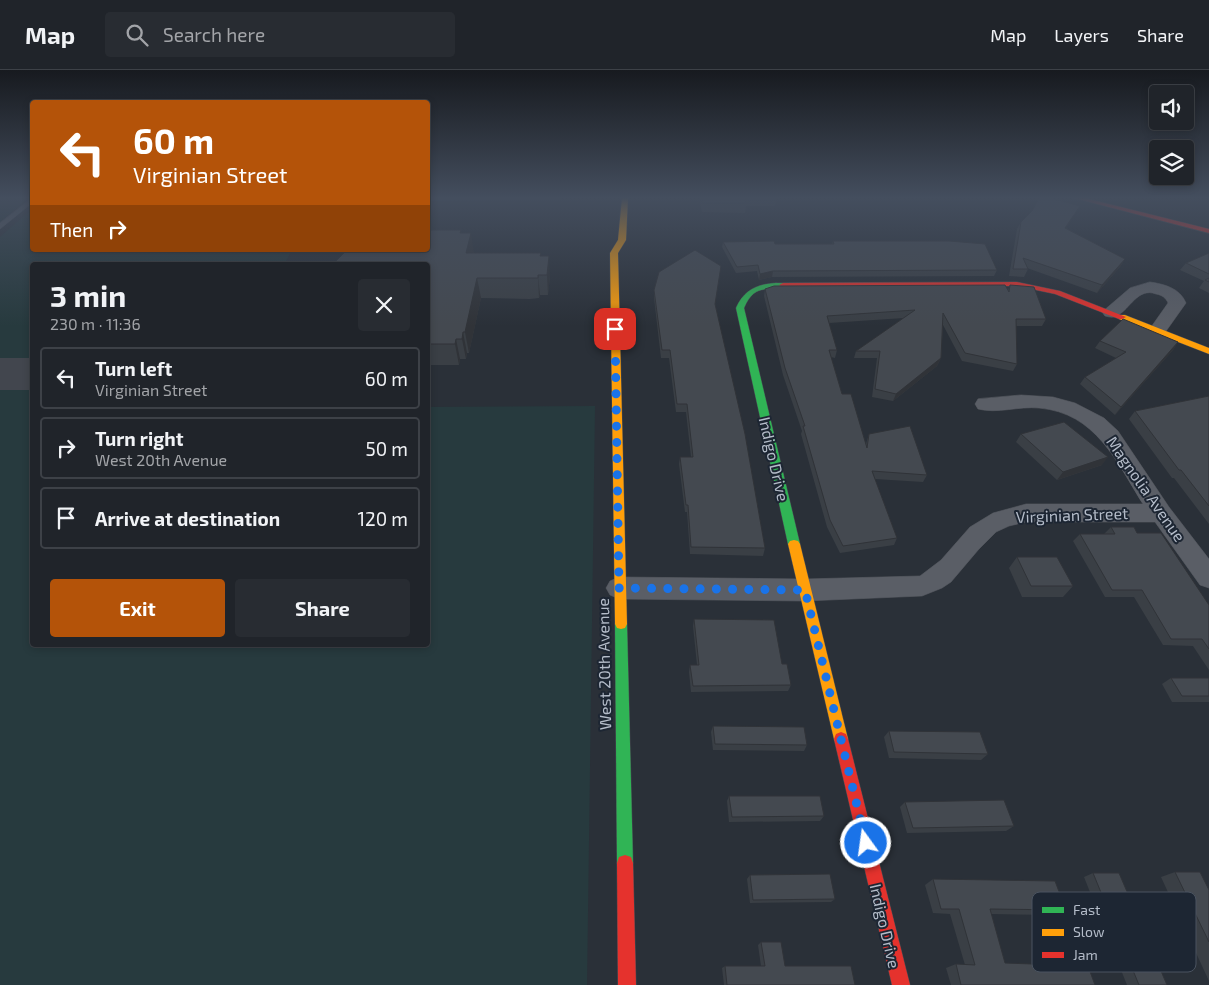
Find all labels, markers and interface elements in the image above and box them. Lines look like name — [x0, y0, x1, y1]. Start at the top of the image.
search box — [105, 12, 455, 57]
text: Map — [25, 20, 75, 49]
icon: search — [123, 21, 151, 49]
text: Search here — [163, 23, 265, 46]
text: Map — [990, 24, 1026, 46]
text: Layers — [1054, 24, 1109, 46]
text: Share — [1137, 24, 1184, 46]
map controls — [1149, 85, 1194, 185]
button: sound — [1149, 85, 1194, 130]
text: 60 m — [133, 119, 214, 161]
icon: left — [50, 120, 115, 185]
button: layers — [1149, 140, 1194, 185]
text: Virginian Street — [133, 161, 287, 187]
icon: right — [103, 215, 131, 243]
text: Then — [50, 218, 93, 241]
text: 3 min — [50, 277, 126, 313]
button: close — [358, 279, 410, 331]
pin — [594, 308, 636, 350]
text: 230 m · 11:36 — [50, 314, 141, 333]
icon: arrive — [601, 315, 629, 343]
text: Turn left — [95, 357, 172, 380]
icon: left — [52, 364, 80, 392]
text: 60 m — [365, 367, 408, 390]
text: Virginian Street — [95, 380, 207, 399]
street label: Indigo Drive — [756, 415, 793, 503]
text: Turn right — [95, 427, 183, 450]
street label: Magnolia Avenue — [1103, 432, 1190, 545]
icon: right — [52, 434, 80, 462]
text: 50 m — [365, 437, 408, 460]
text: West 20th Avenue — [95, 450, 227, 469]
street label: Virginian Street — [1016, 503, 1128, 526]
icon: arrive — [52, 504, 80, 532]
text: Arrive at destination — [95, 507, 280, 530]
text: 120 m — [357, 507, 408, 530]
button: Exit — [50, 579, 225, 637]
button: Share — [235, 579, 410, 637]
street label: West 20th Avenue — [593, 598, 614, 730]
position arrow — [839, 816, 891, 868]
street label: Indigo Drive — [867, 882, 904, 970]
legend — [1032, 892, 1196, 972]
text: Fast — [1073, 901, 1100, 918]
text: Slow — [1073, 923, 1105, 940]
text: Jam — [1073, 946, 1098, 963]

